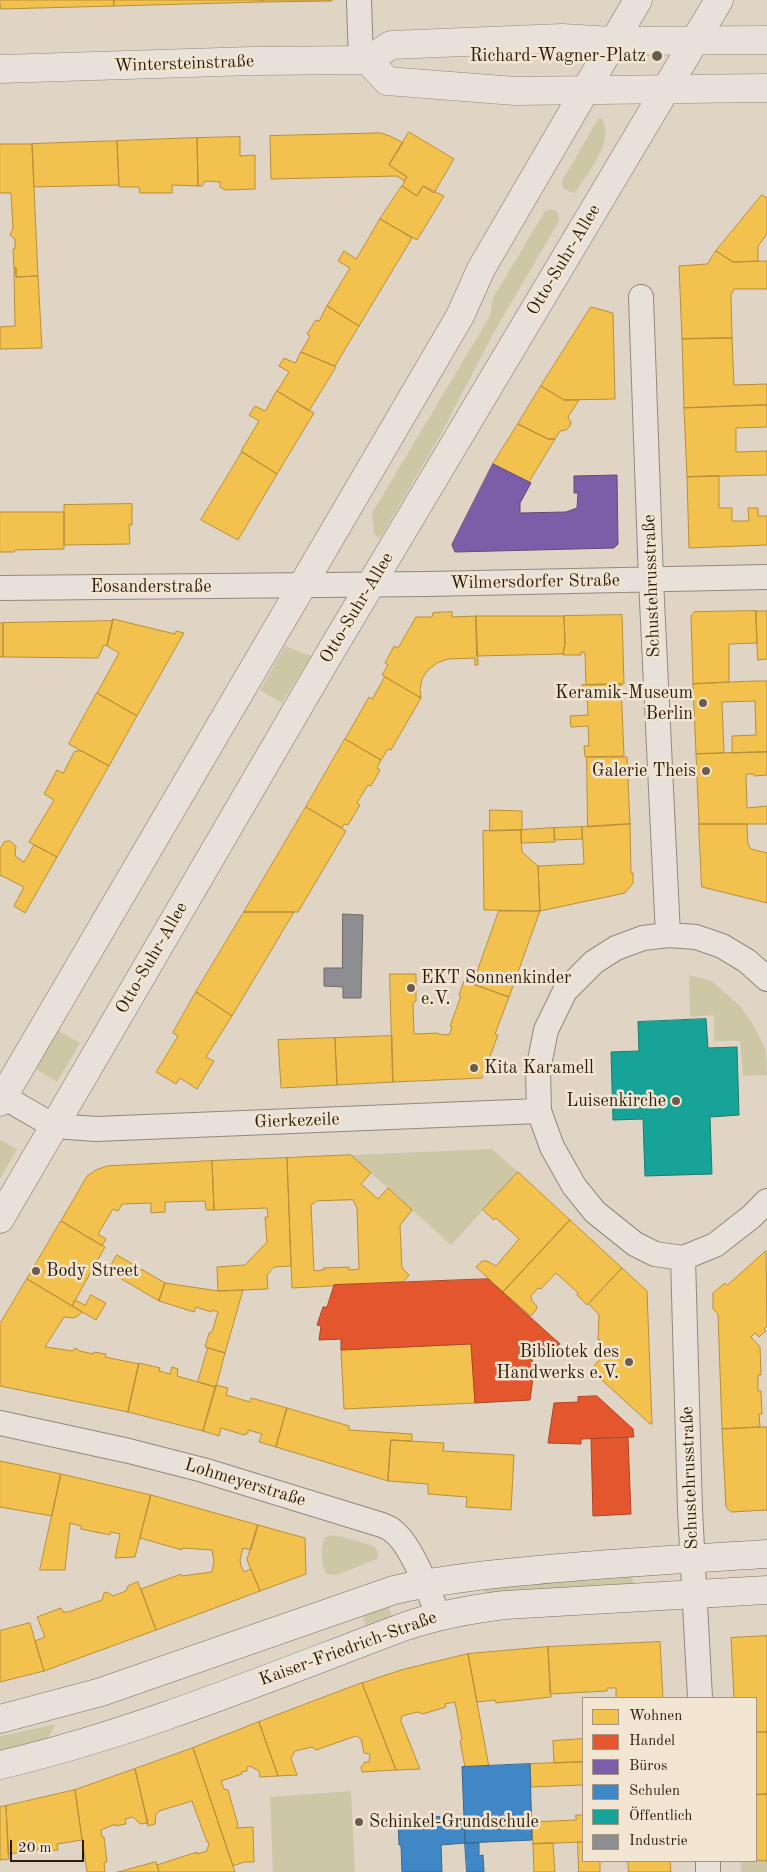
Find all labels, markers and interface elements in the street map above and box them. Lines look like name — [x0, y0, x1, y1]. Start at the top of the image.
place label: Richard-Wagner-Platz — [470, 45, 646, 67]
marker: Richard-Wagner-Platz — [650, 49, 664, 63]
street label: Wintersteinstraße — [114, 51, 254, 77]
street label: Otto-Suhr-Allee — [522, 201, 606, 319]
street label: Schustehrusstraße — [639, 514, 665, 658]
street label: Otto-Suhr-Allee — [315, 549, 399, 667]
street label: Wilmersdorfer Straße — [450, 570, 620, 594]
street label: Eosanderstraße — [91, 576, 211, 598]
place label: Keramik-Museum Berlin — [555, 682, 693, 724]
marker: Keramik-Museum Berlin — [697, 697, 709, 709]
place label: Galerie Theis — [592, 760, 696, 782]
marker: Galerie Theis — [700, 765, 712, 777]
street label: Otto-Suhr-Allee — [111, 898, 193, 1018]
place label: EKT Sonnenkinder e.V. — [421, 967, 571, 1010]
marker: EKT Sonnenkinder e.V. — [405, 982, 417, 994]
place label: Kita Karamell — [484, 1057, 594, 1079]
marker: Kita Karamell — [468, 1062, 480, 1074]
place label: Luisenkirche — [566, 1090, 666, 1112]
marker: Luisenkirche — [670, 1095, 682, 1107]
street label: Gierkezeile — [254, 1109, 340, 1133]
place label: Body Street — [46, 1260, 139, 1282]
marker: Body Street — [30, 1265, 42, 1277]
place label: Bibliotek des Handwerks e.V. — [496, 1341, 619, 1384]
marker: Bibliotek des Handwerks e.V. — [623, 1356, 635, 1368]
street label: Schustehrusstraße — [677, 1406, 703, 1550]
street label: Lohmeyerstraße — [182, 1454, 308, 1512]
street label: Kaiser-Friedrich-Straße — [256, 1607, 440, 1691]
legend — [582, 1697, 757, 1862]
text: Wohnen — [629, 1709, 682, 1724]
text: Handel — [629, 1734, 675, 1749]
text: Büros — [629, 1759, 667, 1774]
text: Schulen — [629, 1784, 680, 1799]
text: Öffentlich — [629, 1809, 692, 1824]
place label: Schinkel-Grundschule — [369, 1811, 539, 1833]
marker: Schinkel-Grundschule — [353, 1816, 365, 1828]
scale bar — [12, 1830, 86, 1862]
text: Industrie — [629, 1834, 688, 1849]
text: 20 m — [18, 1841, 52, 1856]

